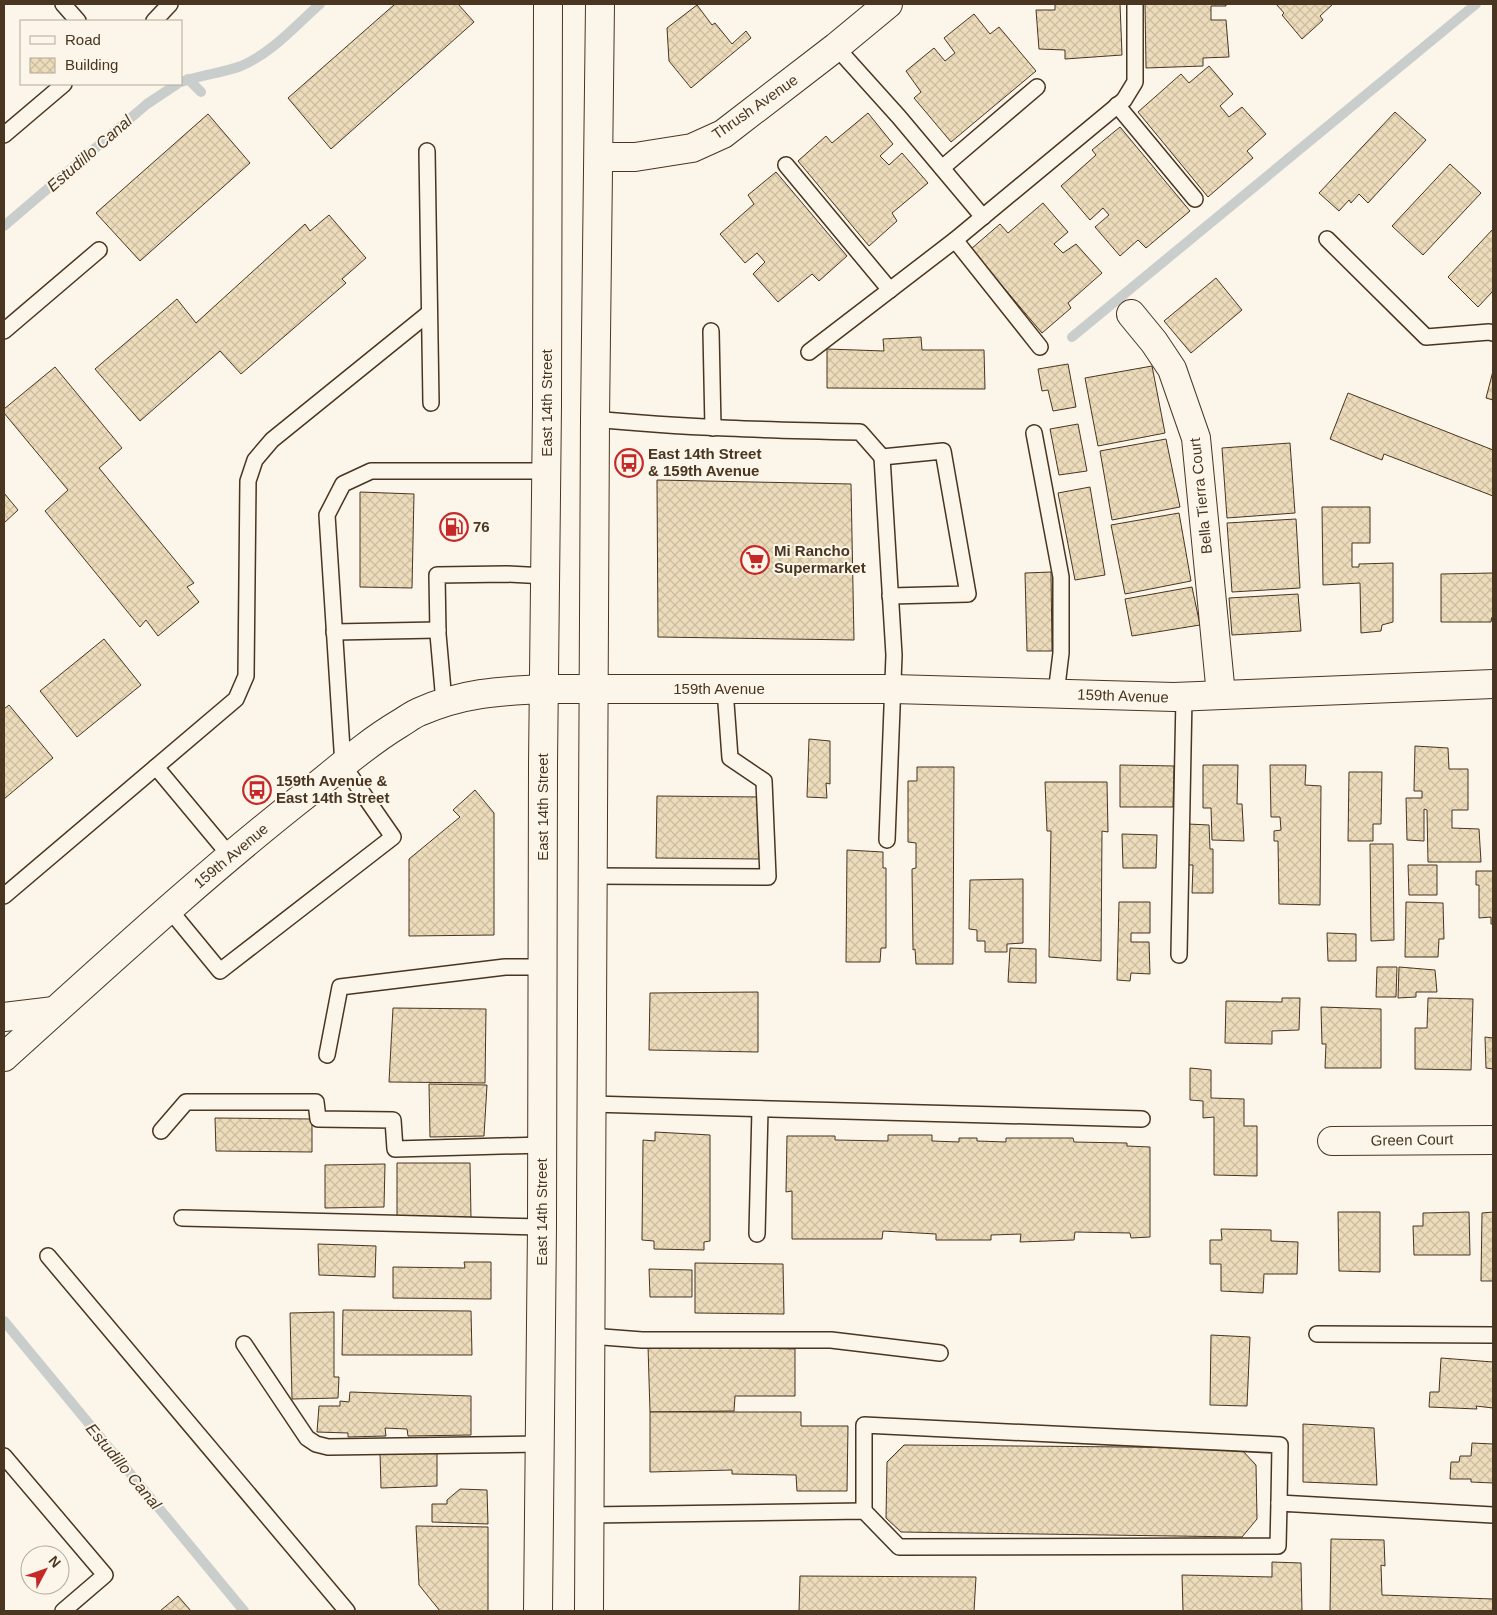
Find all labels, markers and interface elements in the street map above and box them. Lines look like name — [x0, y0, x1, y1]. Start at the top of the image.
legend — [20, 20, 182, 85]
text: Road — [65, 31, 101, 48]
text: Building — [65, 56, 118, 73]
street label: Thrush Avenue — [709, 71, 801, 142]
water label: Estudillo Canal — [43, 112, 136, 195]
street label: East 14th Street — [538, 348, 555, 457]
street label: Bella Tierra Court — [1186, 436, 1215, 555]
place label: East 14th Street & 159th Avenue — [648, 445, 761, 479]
bus stop icon: East 14th Street & 159th Avenue — [614, 448, 644, 478]
fuel station icon: 76 — [439, 512, 469, 542]
place label: 76 — [473, 518, 490, 535]
place label: Mi Rancho Supermarket — [774, 542, 866, 576]
supermarket icon: Mi Rancho Supermarket — [740, 545, 770, 575]
street label: 159th Avenue — [673, 680, 765, 697]
street label: 159th Avenue — [1077, 685, 1169, 706]
street label: East 14th Street — [534, 752, 551, 861]
place label: 159th Avenue & East 14th Street — [276, 772, 389, 806]
bus stop icon: 159th Avenue & East 14th Street — [242, 775, 272, 805]
street label: 159th Avenue — [190, 820, 271, 892]
street label: Green Court — [1371, 1130, 1454, 1149]
street label: East 14th Street — [533, 1157, 550, 1266]
water label: Estudillo Canal — [83, 1420, 165, 1513]
north arrow — [20, 1545, 70, 1595]
text: N — [45, 1552, 64, 1571]

